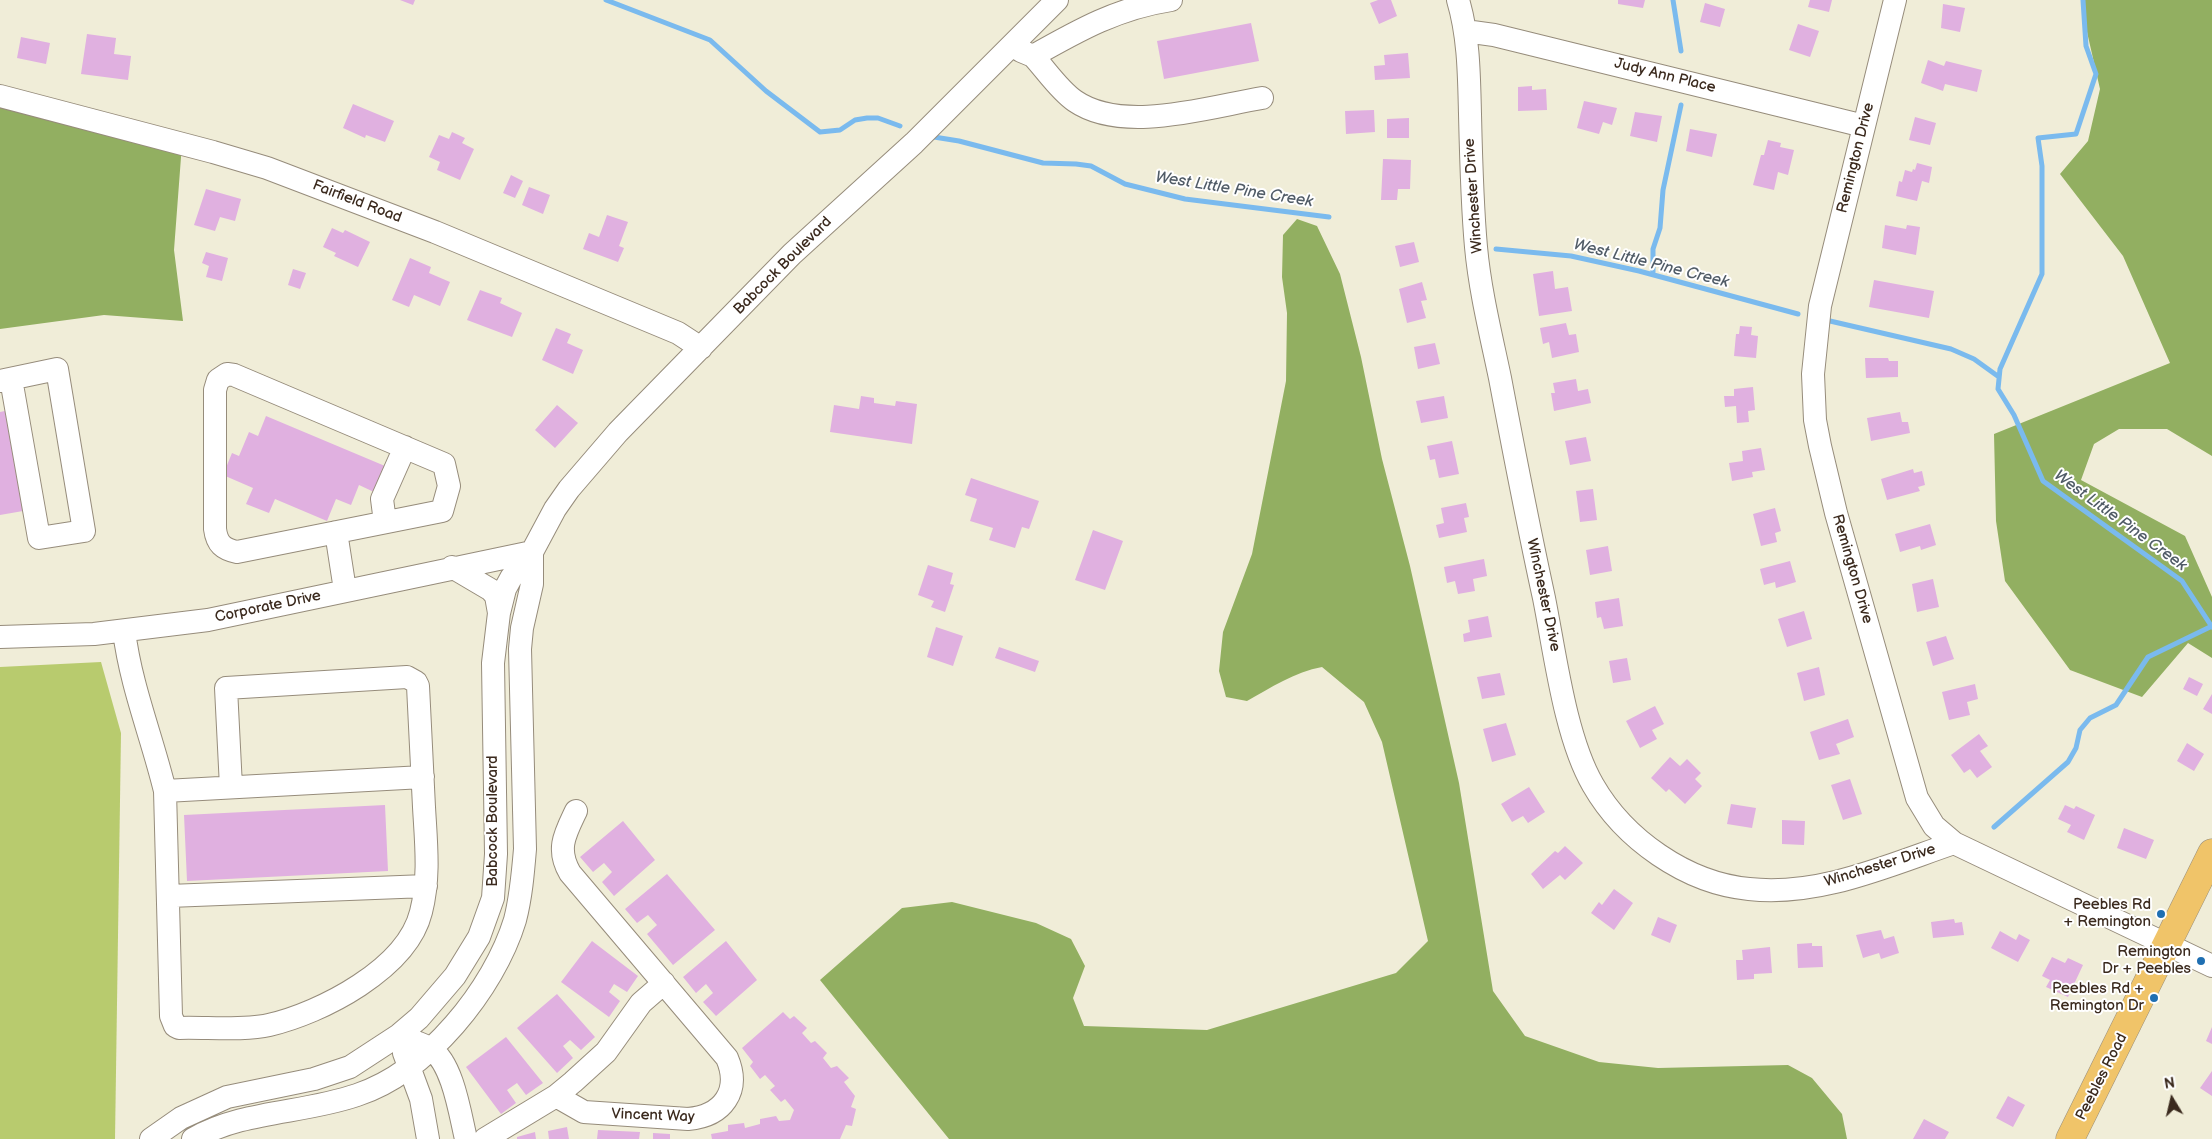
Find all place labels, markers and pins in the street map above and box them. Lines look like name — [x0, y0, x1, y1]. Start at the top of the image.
place label: Peebles Rd + Remington — [2063, 896, 2151, 931]
marker: Peebles Rd + Remington — [2155, 908, 2167, 920]
place label: Remington Dr + Peebles — [2102, 943, 2191, 978]
marker: Remington Dr + Peebles — [2195, 955, 2207, 967]
place label: Peebles Rd + Remington Dr — [2050, 980, 2144, 1015]
marker: Peebles Rd + Remington Dr — [2148, 992, 2160, 1004]

